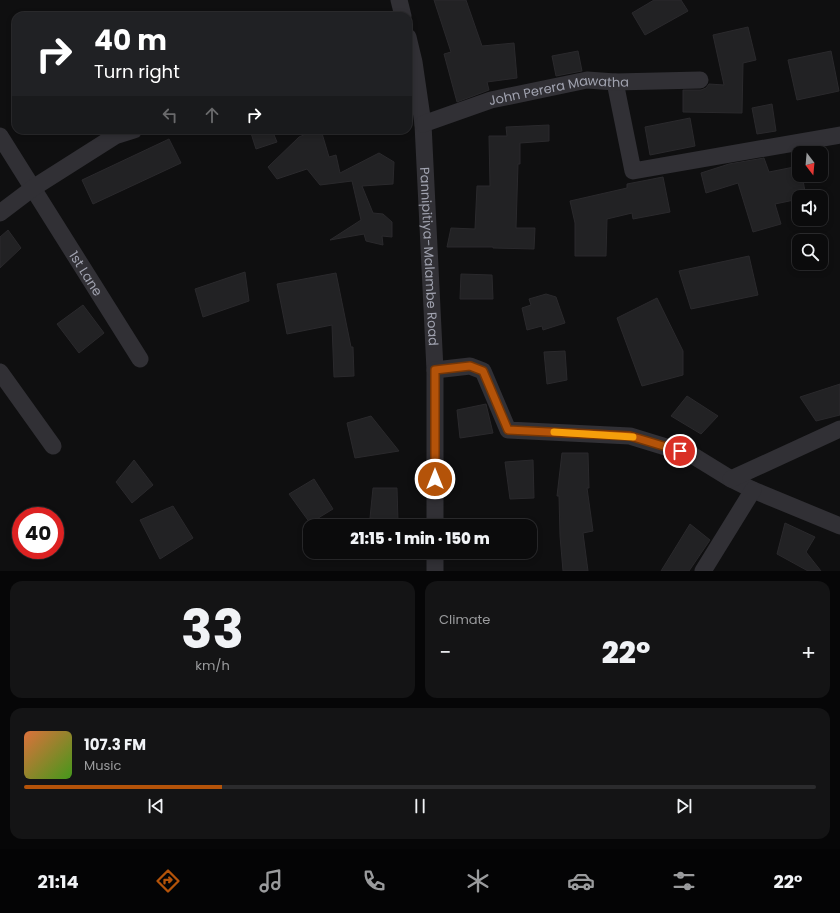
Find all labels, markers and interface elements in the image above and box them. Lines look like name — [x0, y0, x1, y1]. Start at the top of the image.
text: 40 m — [94, 21, 167, 60]
icon: right — [28, 28, 80, 80]
text: Turn right — [94, 59, 180, 84]
street label: John Perera Mawatha — [487, 71, 629, 110]
icon: left — [159, 104, 181, 126]
icon: ahead — [201, 104, 223, 126]
icon: right — [243, 104, 265, 126]
north arrow — [792, 146, 828, 182]
map controls — [792, 146, 828, 270]
street label: Pannipitiya-Malambe Road — [415, 167, 443, 346]
button: sound — [792, 190, 828, 226]
button: search — [792, 234, 828, 270]
street label: 1st Lane — [64, 247, 107, 300]
pin — [663, 434, 697, 468]
icon: arrive — [669, 440, 691, 462]
position arrow — [414, 458, 456, 500]
speed limit sign: 40 — [12, 507, 64, 559]
text: 21:15 · 1 min · 150 m — [350, 528, 490, 549]
text: 33 — [181, 593, 244, 666]
text: Climate — [439, 610, 490, 629]
text: 22° — [602, 631, 650, 674]
text: − — [439, 637, 451, 668]
text: + — [801, 637, 816, 668]
text: km/h — [195, 656, 230, 675]
text: 107.3 FM — [84, 734, 146, 755]
text: Music — [84, 756, 121, 775]
icon: previous — [145, 795, 167, 817]
icon: pause — [409, 795, 431, 817]
icon: next — [673, 795, 695, 817]
icon: directions — [154, 867, 182, 895]
icon: music — [257, 867, 285, 895]
icon: phone — [360, 867, 388, 895]
icon: climate — [464, 867, 492, 895]
icon: car — [567, 867, 595, 895]
icon: filters — [670, 867, 698, 895]
text: 21:14 — [38, 869, 79, 894]
text: 22° — [773, 869, 802, 894]

